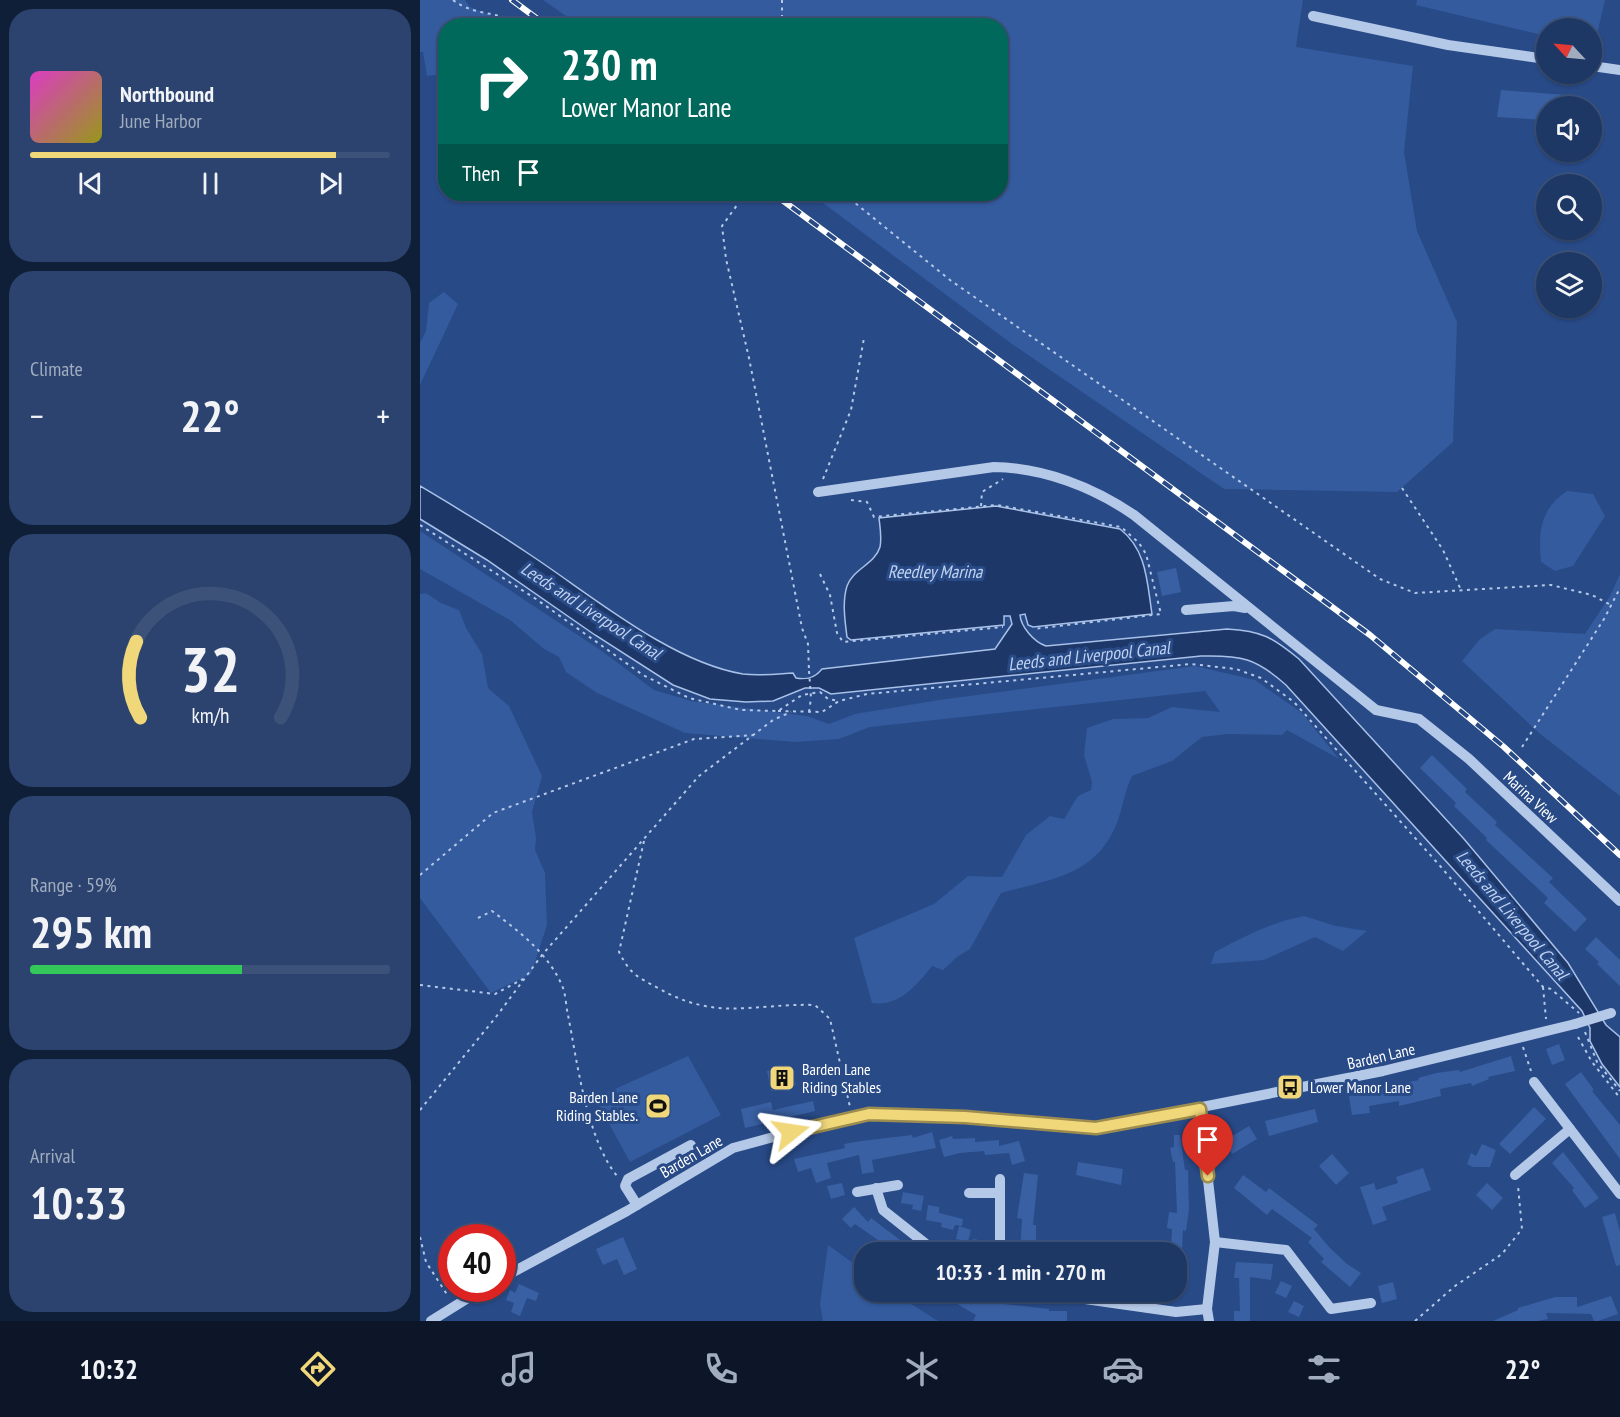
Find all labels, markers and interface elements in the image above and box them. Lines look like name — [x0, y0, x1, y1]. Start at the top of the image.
north arrow — [1536, 18, 1602, 84]
map controls — [1536, 18, 1602, 318]
text: 230 m — [561, 37, 658, 92]
icon: right — [462, 42, 540, 120]
text: Northbound — [120, 80, 214, 108]
text: Lower Manor Lane — [561, 90, 732, 124]
button: sound — [1536, 96, 1602, 162]
text: June Harbor — [120, 108, 202, 134]
icon: arrive — [512, 156, 545, 189]
text: Then — [462, 159, 500, 187]
icon: previous — [74, 167, 107, 200]
icon: pause — [194, 167, 227, 200]
icon: next — [314, 167, 347, 200]
button: search — [1536, 174, 1602, 240]
button: layers — [1536, 252, 1602, 318]
text: Climate — [30, 356, 83, 382]
text: 22° — [180, 386, 240, 444]
text: − — [30, 394, 44, 437]
text: + — [376, 394, 390, 437]
water label: Leeds and Liverpool Canal — [517, 557, 667, 665]
water label: Reedley Marina — [888, 560, 983, 583]
text: 32 — [180, 628, 240, 709]
water label: Leeds and Liverpool Canal — [1007, 635, 1173, 675]
text: km/h — [191, 701, 229, 729]
street label: Marina View — [1499, 767, 1563, 828]
water label: Leeds and Liverpool Canal — [1451, 845, 1575, 986]
text: Range · 59% — [30, 872, 117, 898]
text: 295 km — [30, 902, 152, 960]
street label: Barden Lane — [1345, 1039, 1417, 1073]
place label: Barden Lane Riding Stables — [802, 1059, 881, 1097]
building icon: Barden Lane Riding Stables — [767, 1063, 797, 1093]
bus stop icon: Lower Manor Lane — [1275, 1072, 1305, 1102]
place label: Lower Manor Lane — [1310, 1077, 1411, 1097]
place label: Barden Lane Riding Stables. — [556, 1087, 638, 1125]
sports icon: Barden Lane Riding Stables. — [643, 1091, 673, 1121]
position arrow — [759, 1100, 823, 1164]
pin — [1182, 1114, 1233, 1176]
icon: arrive — [1191, 1123, 1224, 1156]
street label: Barden Lane — [656, 1130, 726, 1182]
text: Arrival — [30, 1143, 75, 1169]
text: 10:33 — [30, 1173, 127, 1231]
speed limit sign: 40 — [438, 1224, 516, 1302]
text: 10:33 · 1 min · 270 m — [935, 1258, 1106, 1286]
icon: directions — [297, 1348, 339, 1390]
icon: music — [498, 1348, 540, 1390]
icon: phone — [700, 1348, 742, 1390]
icon: climate — [901, 1348, 943, 1390]
icon: car — [1102, 1348, 1144, 1390]
icon: filters — [1303, 1348, 1345, 1390]
text: 10:32 — [80, 1352, 138, 1386]
text: 22° — [1505, 1352, 1540, 1386]

